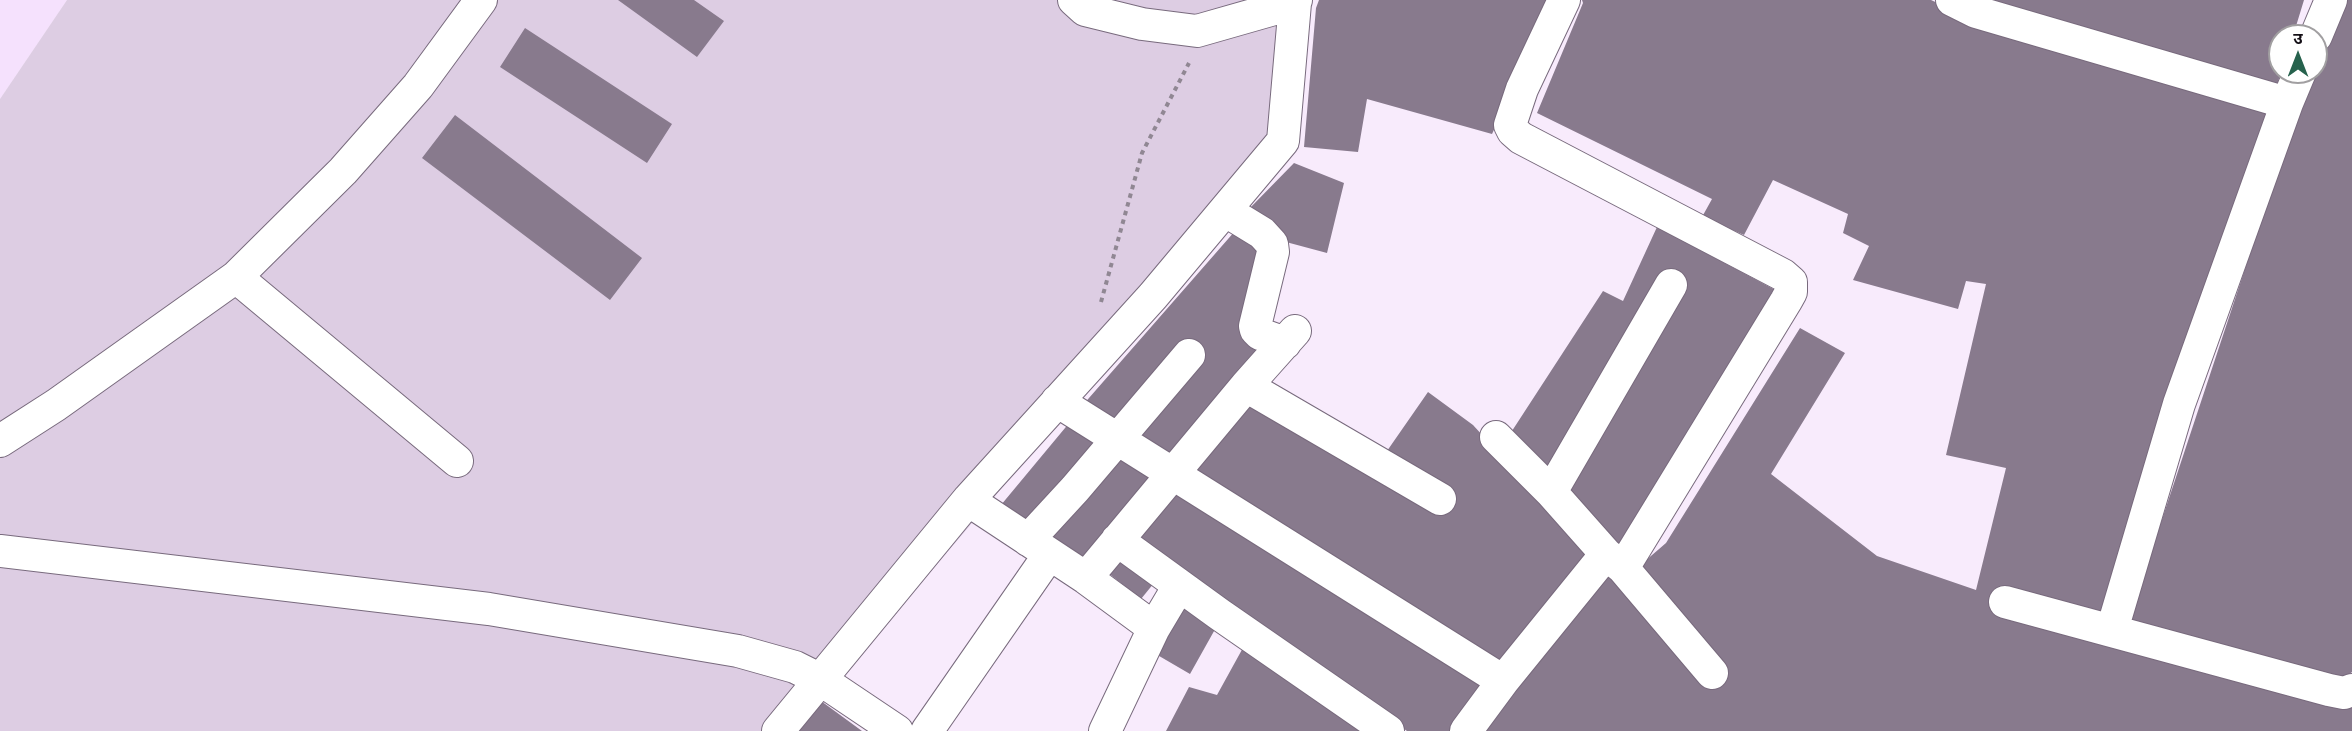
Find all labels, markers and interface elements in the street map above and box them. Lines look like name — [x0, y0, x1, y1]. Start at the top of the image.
north arrow — [2268, 24, 2328, 84]
text: उ — [2293, 28, 2303, 47]

